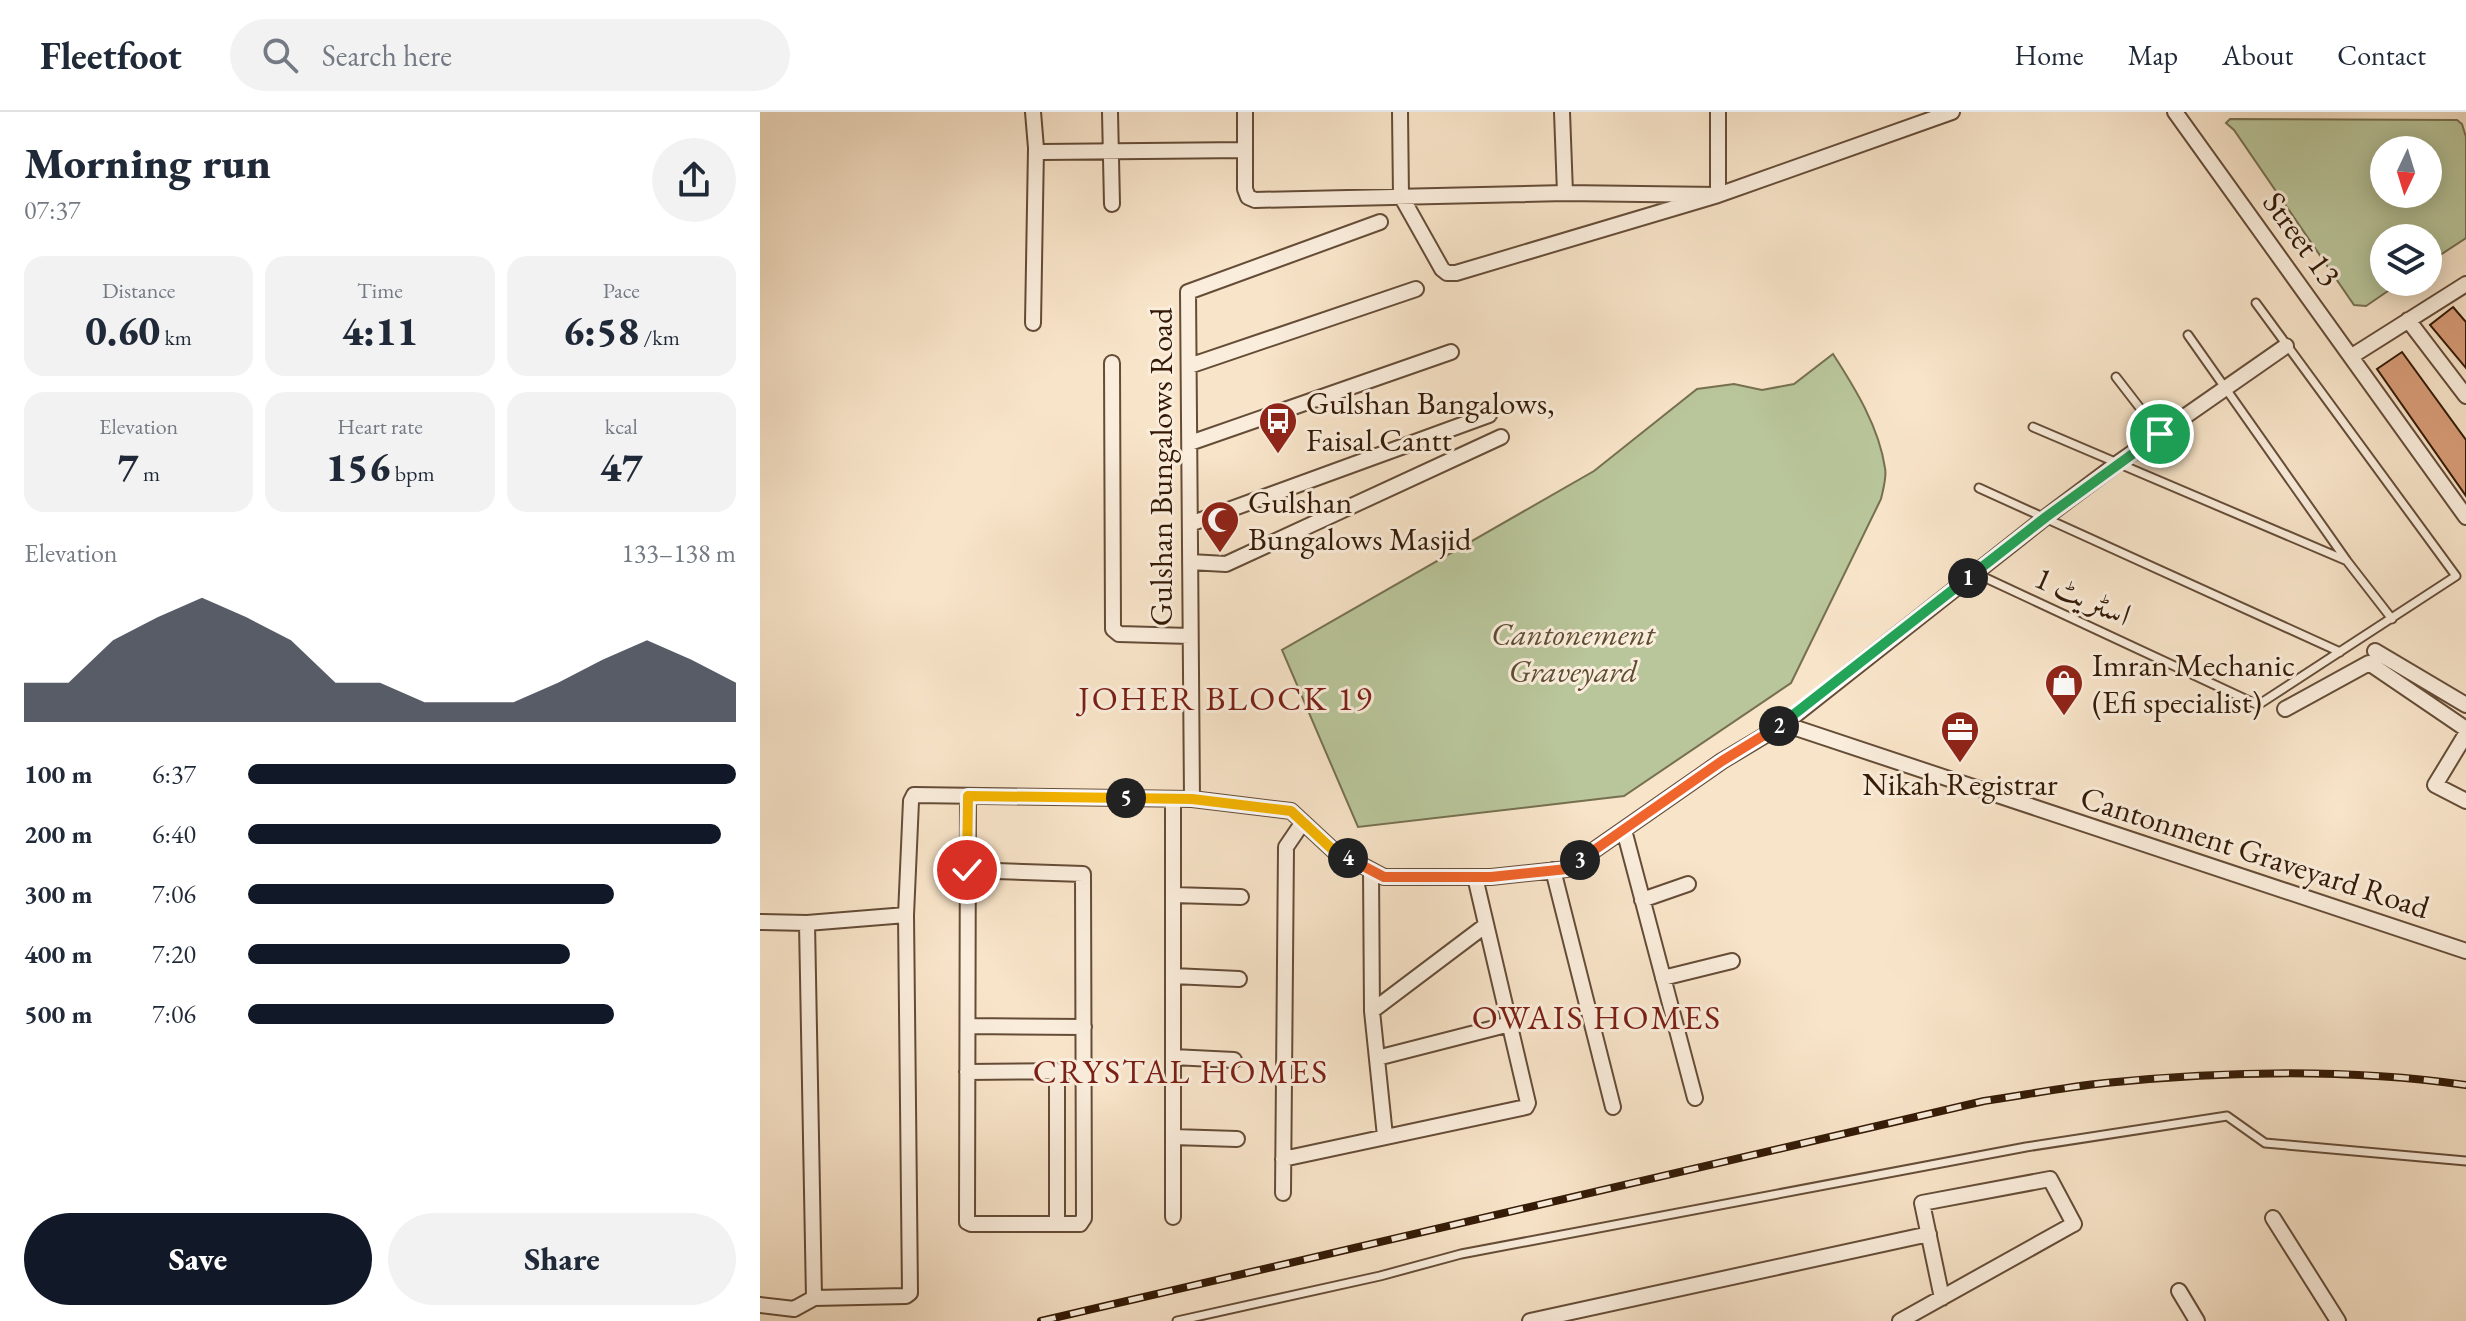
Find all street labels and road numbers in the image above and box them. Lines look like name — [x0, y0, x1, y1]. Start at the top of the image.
street label: Street 13 — [2253, 183, 2351, 295]
street label: Gulshan Bungalows Road — [1140, 307, 1182, 626]
street label: اسٹریٹ 1 — [2028, 556, 2138, 636]
street label: Cantonment Graveyard Road — [2075, 776, 2435, 929]

